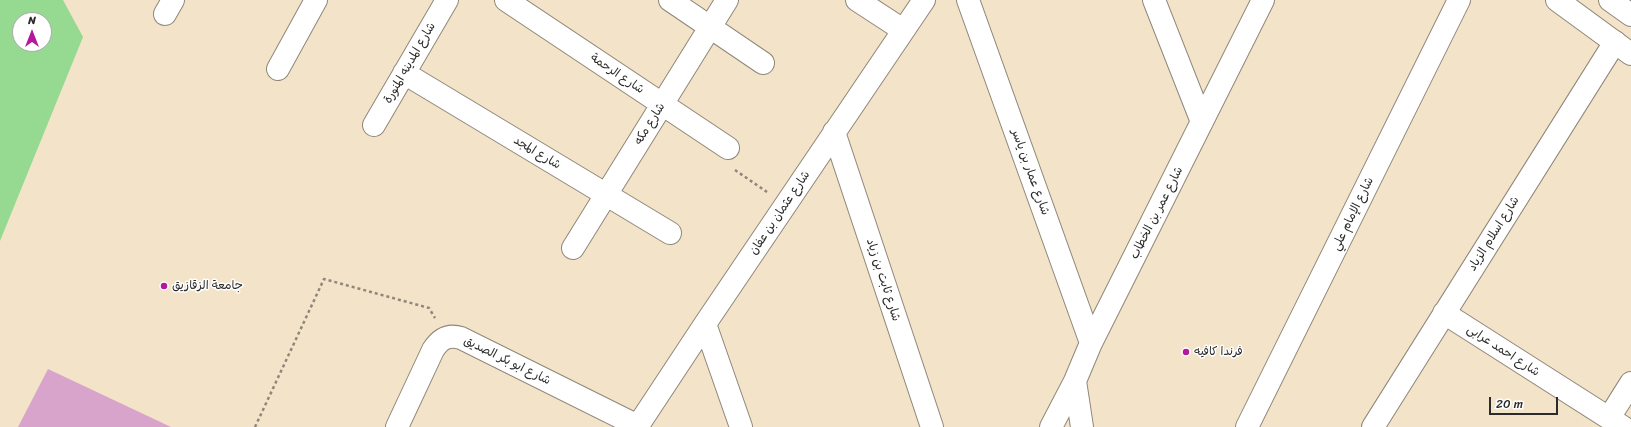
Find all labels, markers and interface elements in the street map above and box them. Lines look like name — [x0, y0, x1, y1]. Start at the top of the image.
text: N — [28, 11, 36, 30]
north arrow — [12, 12, 52, 52]
street label: شارع المدينه المنورة — [381, 20, 439, 106]
street label: شارع الرحمة — [587, 51, 647, 97]
street label: شارع مكه — [631, 100, 669, 148]
street label: شارع عمار بن ياسر — [1008, 127, 1052, 217]
street label: شارع المجد — [511, 133, 563, 173]
street label: شارع عمر بن الخطاب — [1127, 164, 1187, 262]
street label: شارع عثمان بن عفان — [747, 168, 813, 258]
street label: شارع الإمام علي — [1329, 175, 1377, 253]
street label: شارع اسلام الزياد — [1465, 194, 1523, 274]
street label: شارع ثابت بن زياد — [863, 237, 903, 323]
place label: جامعة الزقازيق — [172, 279, 243, 293]
marker: جامعة الزقازيق — [159, 281, 169, 291]
street label: شارع احمد عرابى — [1464, 322, 1542, 380]
street label: شارع ابو بكر الصديق — [461, 334, 553, 388]
place label: فرندا كافيه — [1194, 345, 1243, 359]
marker: فرندا كافيه — [1181, 347, 1191, 357]
scale bar — [1491, 389, 1560, 415]
text: 20 m — [1496, 393, 1523, 415]

